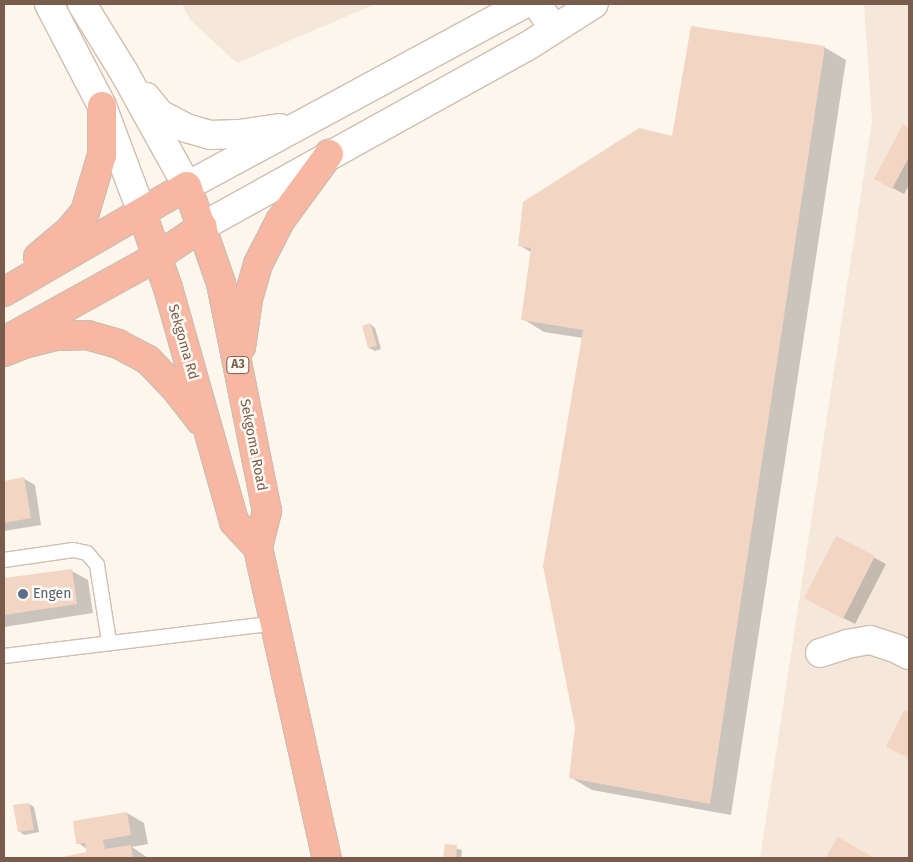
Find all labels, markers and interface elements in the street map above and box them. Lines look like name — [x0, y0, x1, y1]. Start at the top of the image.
street label: Sekgoma Rd — [164, 302, 202, 382]
road number: A3 — [226, 356, 250, 374]
street label: Sekgoma Road — [236, 398, 270, 492]
place label: Engen — [33, 586, 71, 602]
marker: Engen — [17, 588, 29, 600]

